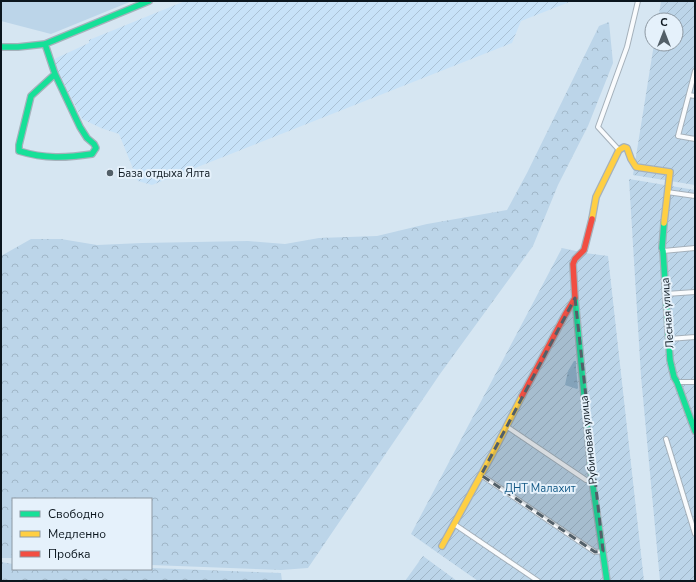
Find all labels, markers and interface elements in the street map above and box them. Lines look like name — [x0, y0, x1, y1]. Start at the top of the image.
north arrow — [644, 12, 684, 52]
text: С — [660, 15, 668, 30]
place label: База отдыха Ялта — [118, 166, 210, 181]
marker: База отдыха Ялта — [105, 168, 115, 178]
street label: Лесная улица — [658, 277, 677, 349]
street label: Рубиновая улица — [576, 395, 601, 485]
park label: ДНТ Малахит — [504, 481, 576, 496]
legend — [12, 498, 152, 570]
text: Свободно — [48, 506, 104, 522]
text: Медленно — [48, 526, 106, 542]
text: Пробка — [48, 546, 91, 562]

